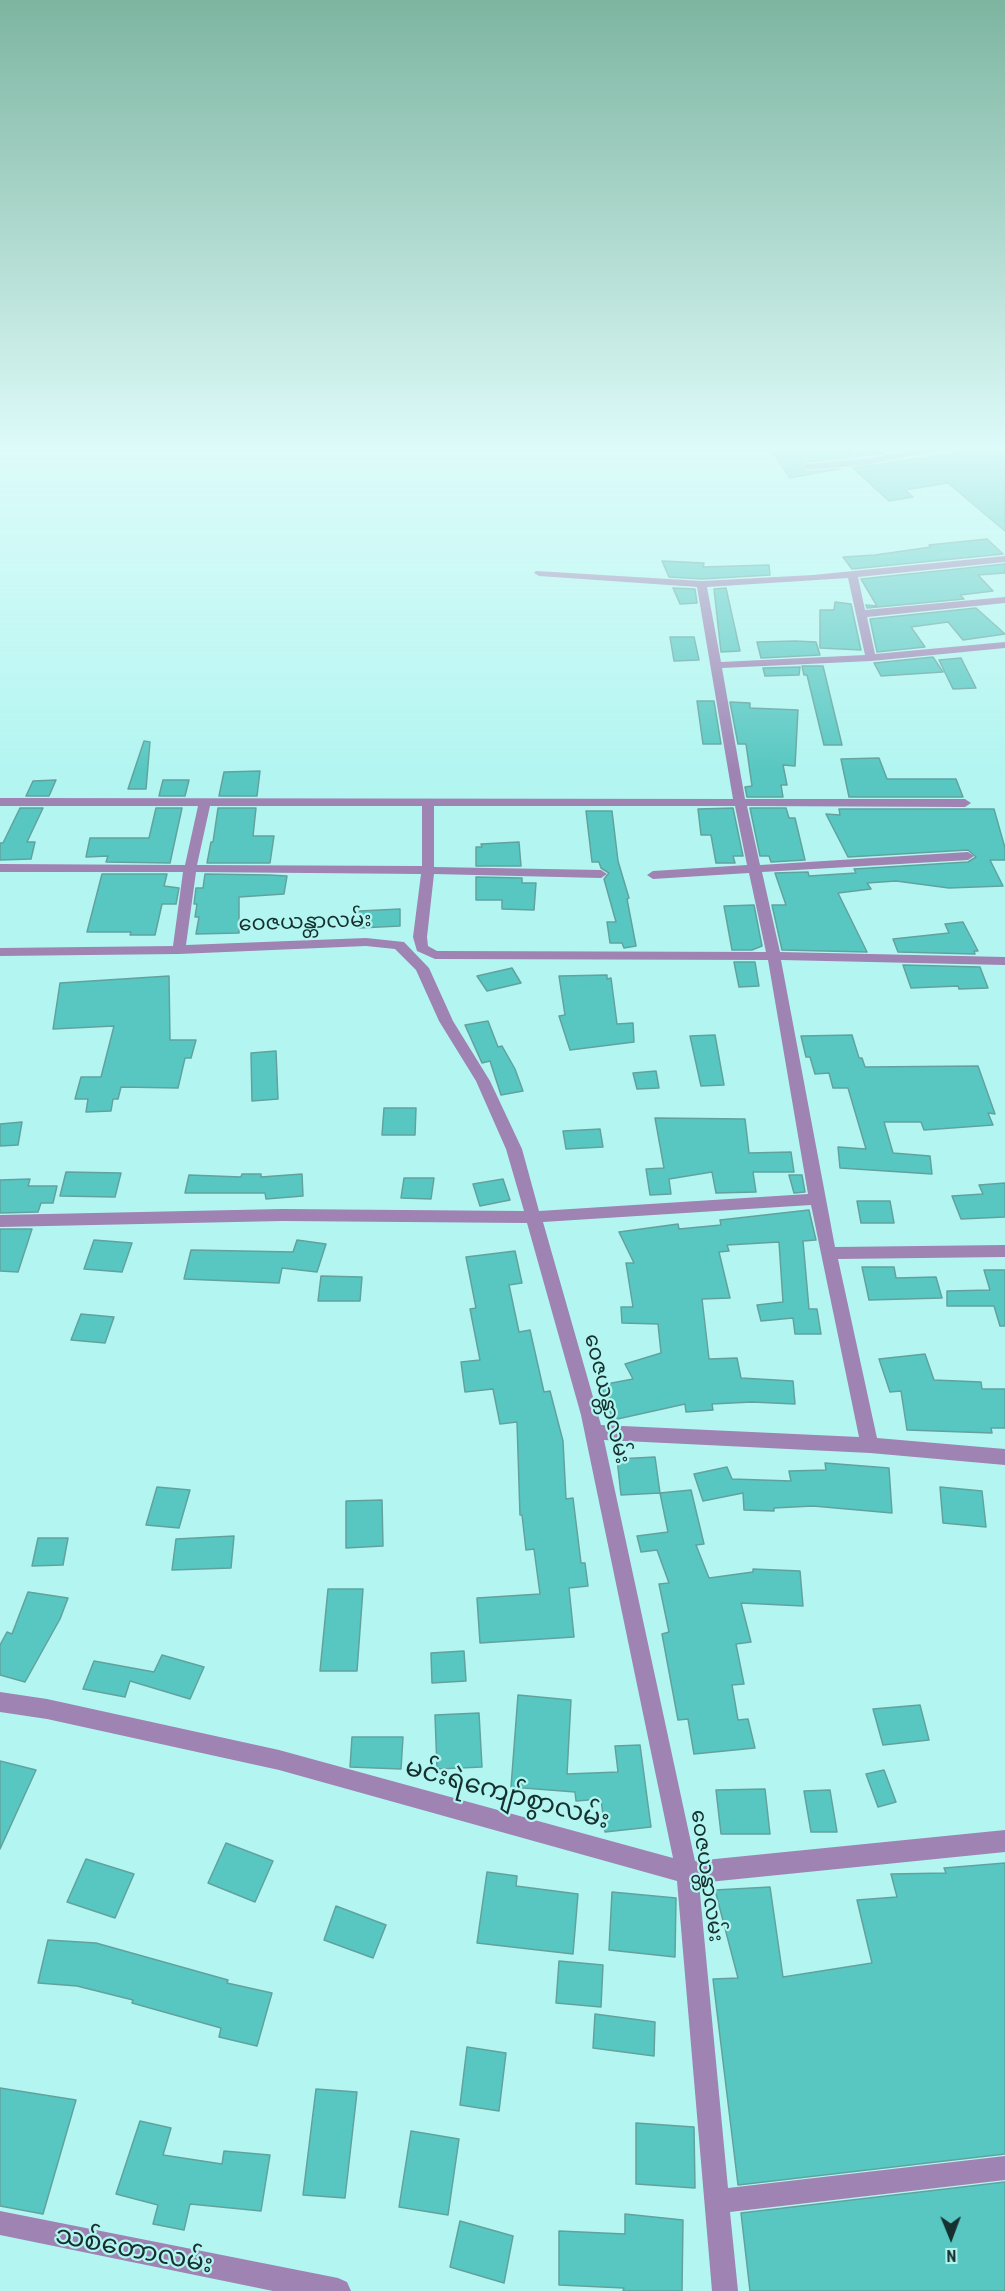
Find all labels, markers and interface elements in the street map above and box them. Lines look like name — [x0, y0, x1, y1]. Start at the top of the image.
street label: ဝေဇယန္တာလမ်း — [238, 908, 372, 938]
street label: ဝေဇယန္တာလမ်း — [578, 1331, 634, 1467]
street label: မင်းရဲကျော်စွာလမ်း — [401, 1753, 613, 1837]
street label: ဝေဇယန္တာလမ်း — [684, 1808, 728, 1944]
north arrow — [921, 2207, 981, 2267]
street label: သစ်တောလမ်း — [53, 2220, 215, 2282]
text: N — [946, 2246, 956, 2265]

